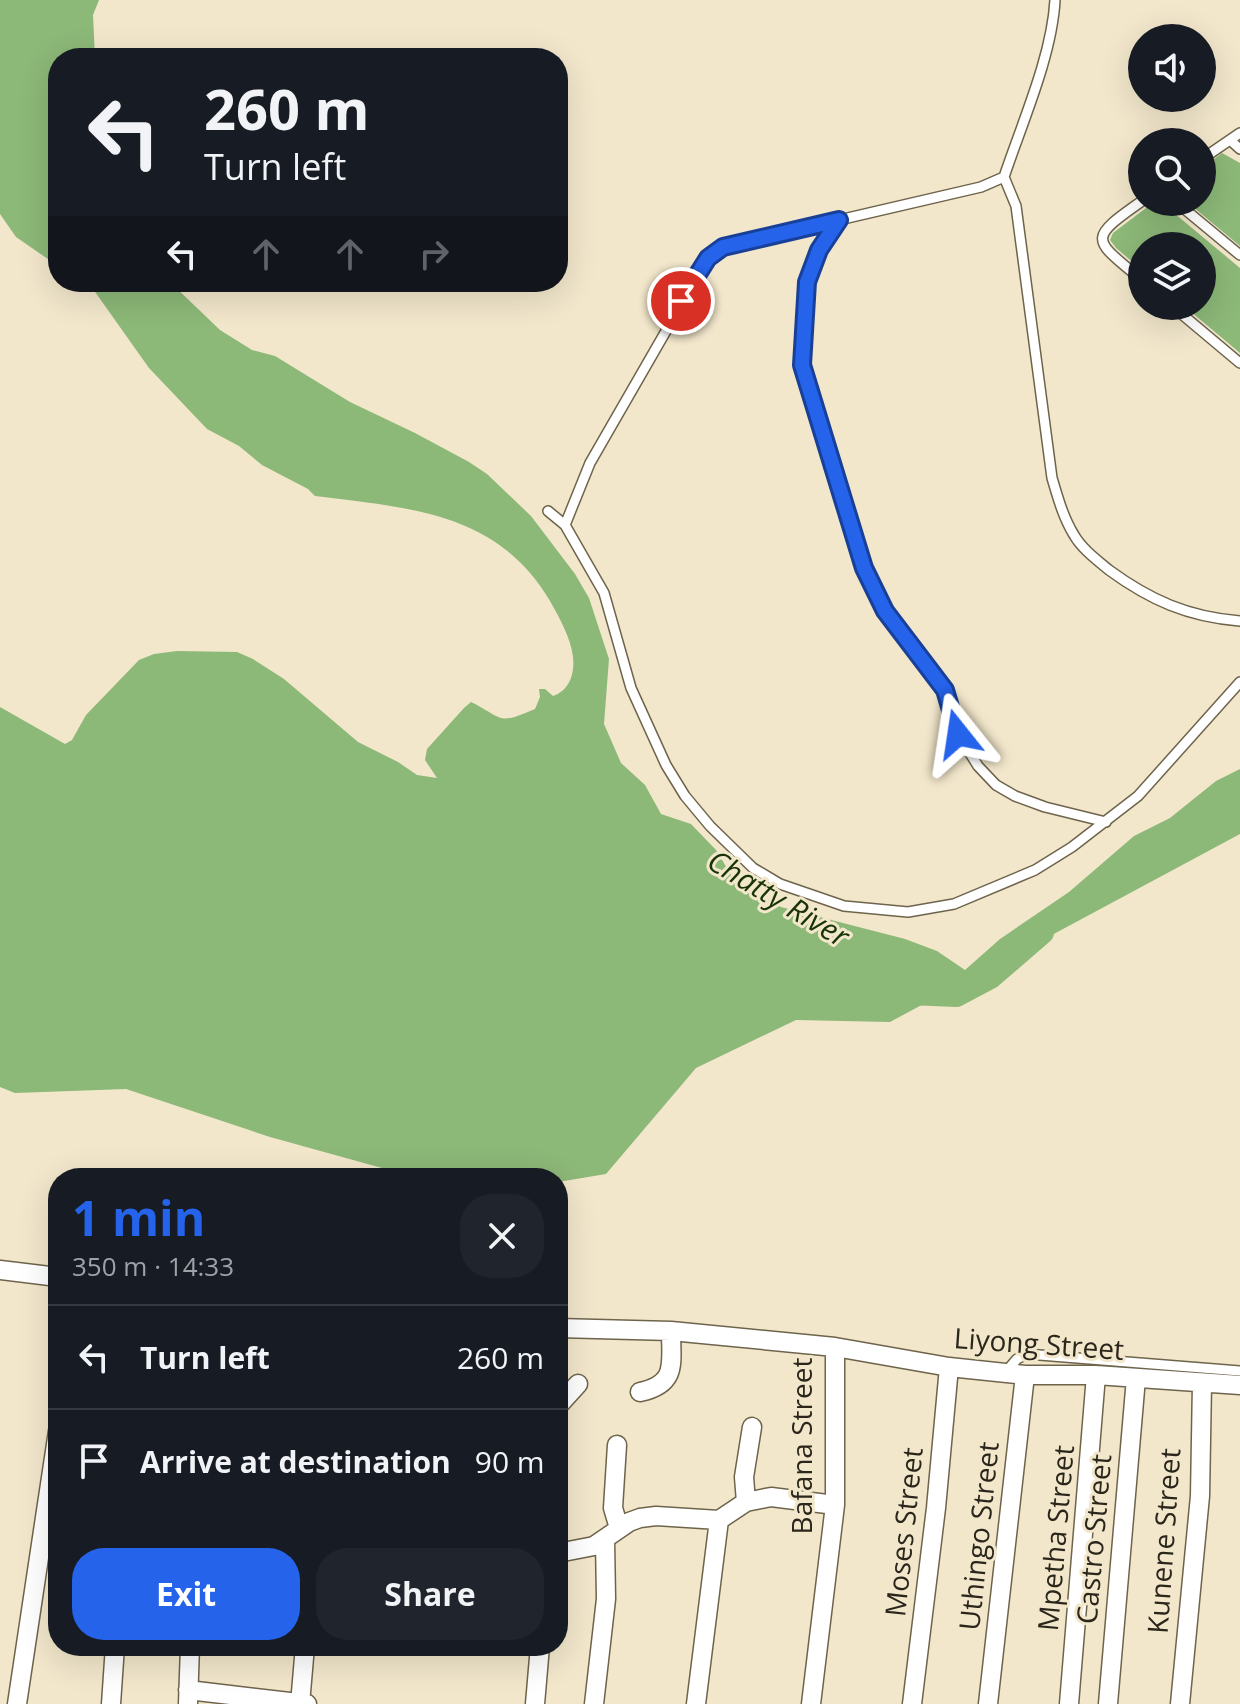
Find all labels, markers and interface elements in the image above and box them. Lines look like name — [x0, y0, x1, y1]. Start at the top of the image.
map controls — [1128, 24, 1216, 320]
button: sound — [1128, 24, 1216, 112]
text: 260 m — [204, 70, 370, 146]
icon: left — [72, 80, 176, 184]
button: search — [1128, 128, 1216, 216]
text: Turn left — [204, 142, 346, 191]
icon: left — [160, 232, 204, 276]
icon: ahead — [244, 232, 288, 276]
icon: ahead — [328, 232, 372, 276]
icon: right — [412, 232, 456, 276]
button: layers — [1128, 232, 1216, 320]
pin — [647, 267, 715, 335]
icon: arrive — [659, 279, 703, 323]
position arrow — [916, 692, 1000, 776]
water label: Chatty River — [700, 839, 858, 957]
text: 1 min — [72, 1185, 205, 1250]
button: close — [460, 1194, 544, 1278]
text: 350 m · 14:33 — [72, 1248, 234, 1284]
street label: Liyong Street — [953, 1318, 1125, 1368]
icon: left — [72, 1335, 116, 1379]
text: Turn left — [140, 1337, 270, 1378]
text: 260 m — [457, 1337, 544, 1378]
street label: Bafana Street — [782, 1358, 820, 1534]
icon: arrive — [72, 1439, 116, 1483]
street label: Uthingo Street — [949, 1440, 1007, 1632]
text: Arrive at destination — [140, 1441, 451, 1482]
text: 90 m — [475, 1441, 545, 1482]
street label: Mpetha Street — [1028, 1443, 1082, 1632]
street label: Moses Street — [875, 1445, 931, 1618]
street label: Kunene Street — [1138, 1447, 1188, 1635]
street label: Castro Street — [1067, 1452, 1119, 1625]
button: Exit — [72, 1548, 300, 1640]
button: Share — [316, 1548, 544, 1640]

